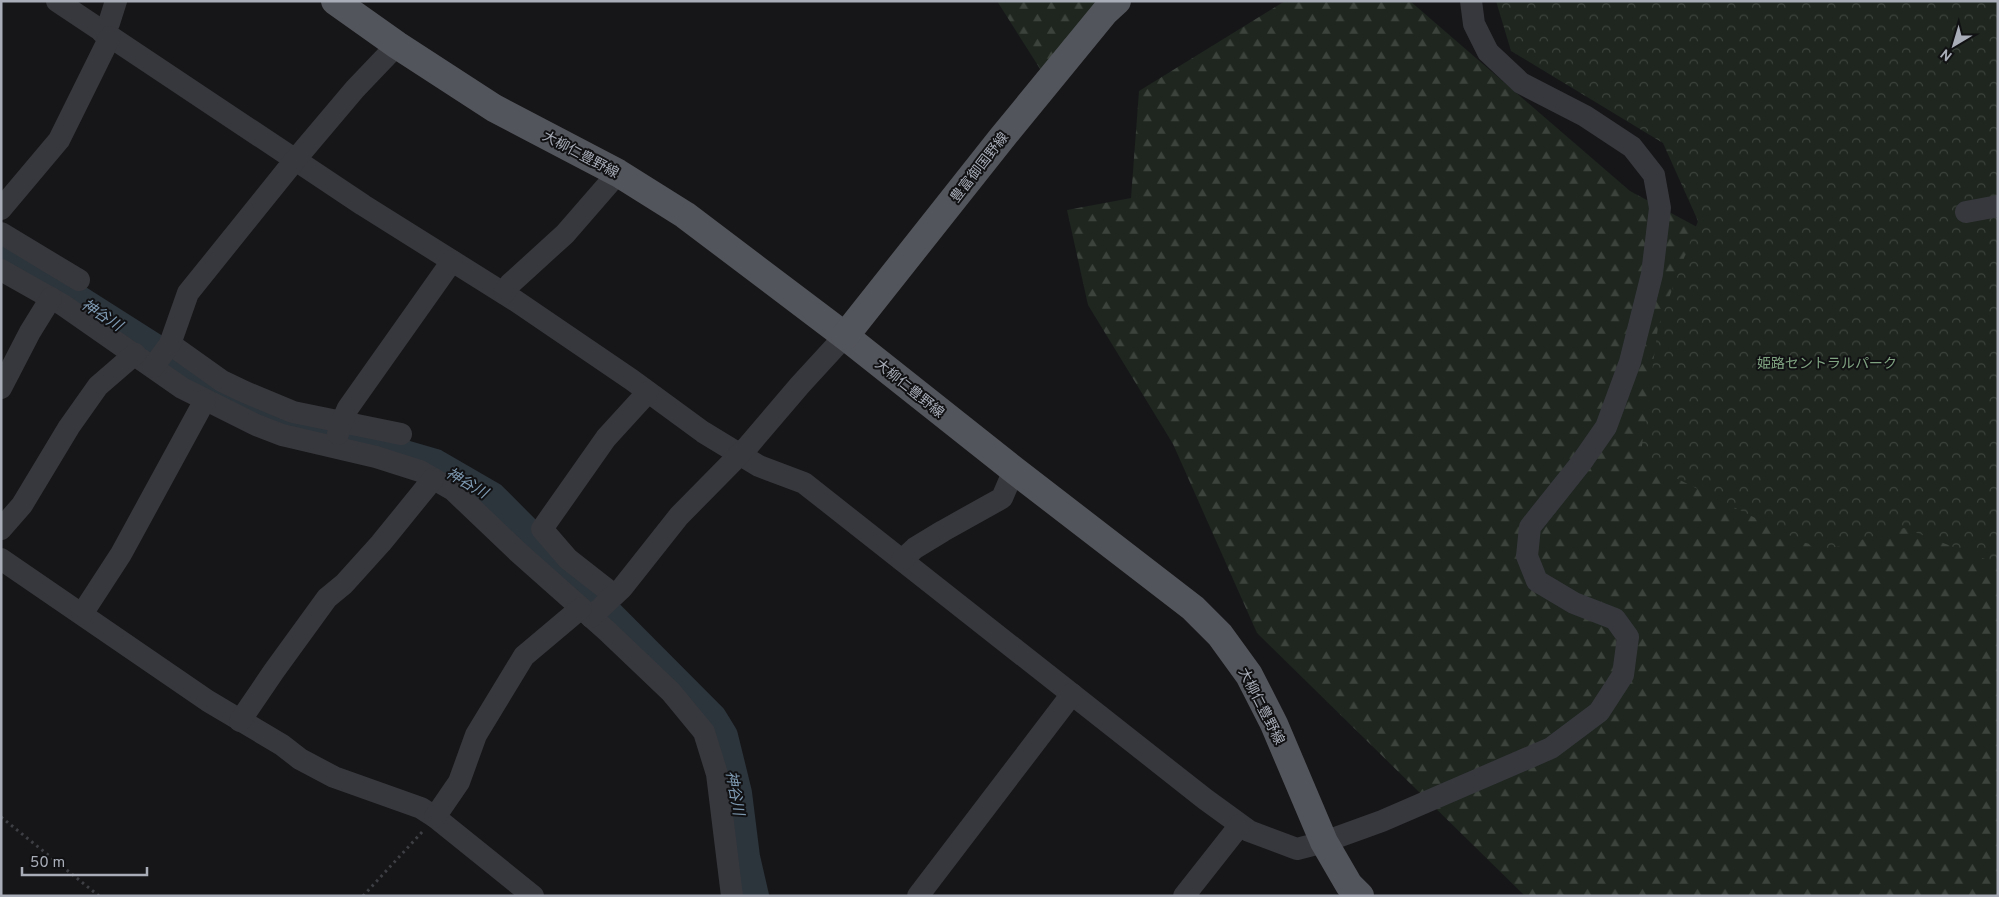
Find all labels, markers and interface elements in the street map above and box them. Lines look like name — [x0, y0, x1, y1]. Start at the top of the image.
north arrow — [1929, 20, 1979, 70]
text: N — [1938, 44, 1956, 64]
street label: 大柳仁豊野線 — [539, 127, 622, 183]
street label: 豊富御国野線 — [948, 130, 1013, 206]
water label: 神谷川 — [77, 296, 127, 338]
street label: 大柳仁豊野線 — [871, 355, 948, 422]
park label: 姫路セントラルパーク — [1757, 356, 1897, 373]
water label: 神谷川 — [442, 465, 492, 505]
street label: 大柳仁豊野線 — [1234, 665, 1288, 748]
water label: 神谷川 — [720, 769, 747, 819]
scale bar — [22, 844, 148, 876]
text: 50 m — [30, 854, 65, 873]

